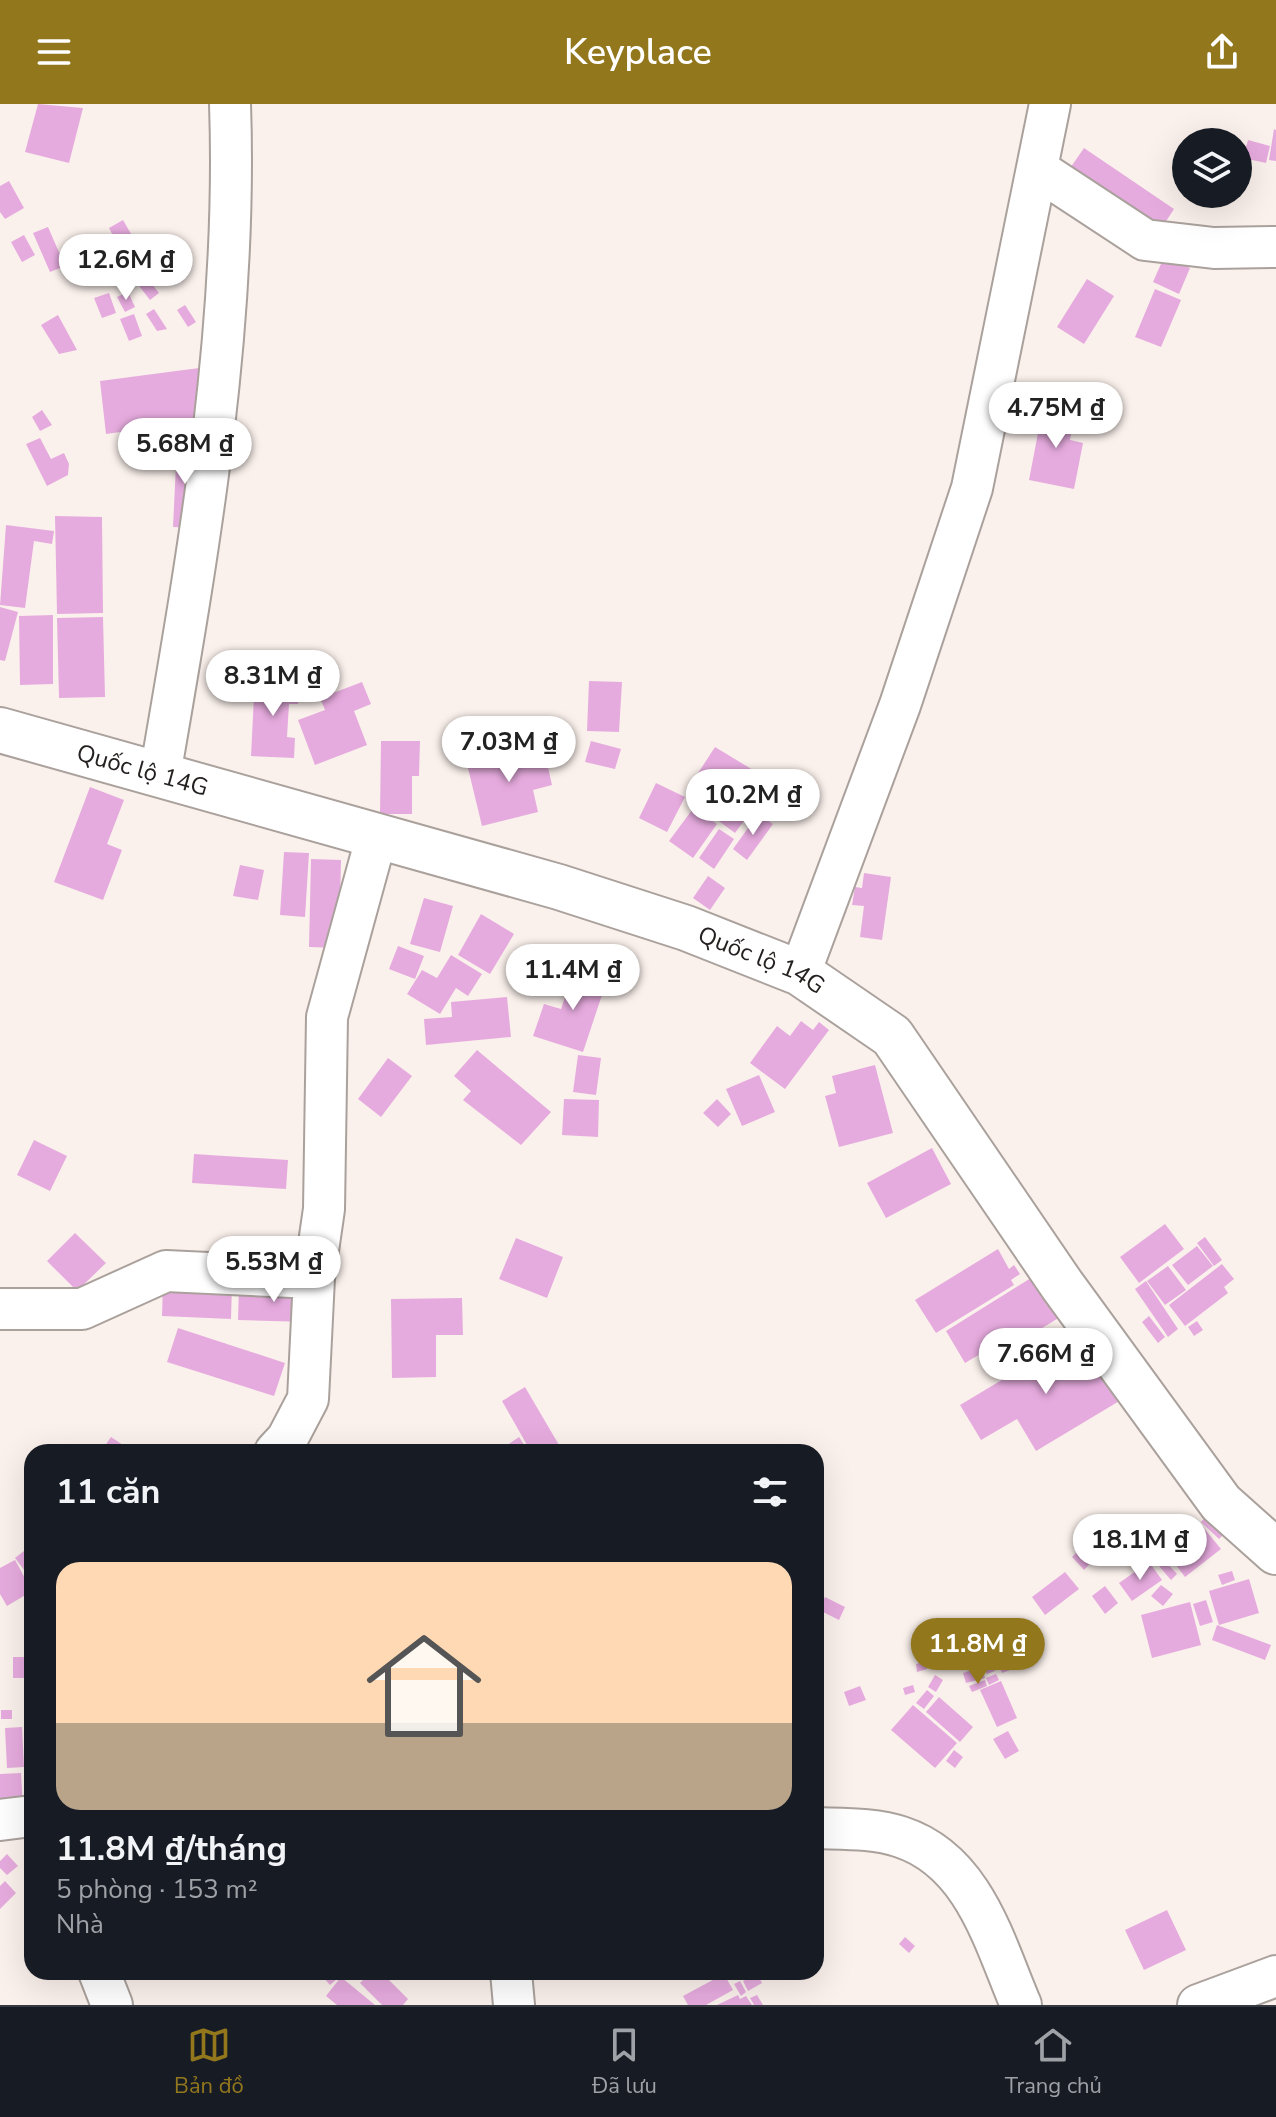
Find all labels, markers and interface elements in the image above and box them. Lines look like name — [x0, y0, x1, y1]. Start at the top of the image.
text: Keyplace — [564, 28, 712, 77]
icon: menu — [32, 30, 76, 74]
icon: share — [1200, 30, 1244, 74]
map controls — [1172, 128, 1252, 208]
button: layers — [1172, 128, 1252, 208]
pin: 12.6M ₫ — [52, 234, 200, 302]
text: 12.6M ₫ — [77, 242, 175, 277]
pin: 4.75M ₫ — [982, 382, 1130, 450]
text: 4.75M ₫ — [1007, 390, 1105, 425]
pin: 5.68M ₫ — [111, 418, 259, 486]
text: 5.68M ₫ — [136, 426, 234, 461]
pin: 8.31M ₫ — [199, 650, 347, 718]
text: 8.31M ₫ — [224, 658, 322, 693]
pin: 7.03M ₫ — [435, 716, 583, 784]
text: 7.03M ₫ — [460, 724, 558, 759]
street label: Quốc lộ 14G — [73, 736, 212, 804]
pin: 10.2M ₫ — [679, 769, 827, 837]
text: 10.2M ₫ — [704, 777, 802, 812]
street label: Quốc lộ 14G — [693, 918, 831, 1001]
pin: 11.4M ₫ — [499, 944, 647, 1012]
text: 11.4M ₫ — [524, 952, 622, 987]
pin: 5.53M ₫ — [200, 1236, 348, 1304]
text: 5.53M ₫ — [225, 1244, 323, 1279]
pin: 7.66M ₫ — [972, 1328, 1120, 1396]
text: 7.66M ₫ — [997, 1336, 1095, 1371]
text: 11 căn — [56, 1469, 160, 1515]
icon: filters — [748, 1470, 792, 1514]
pin: 18.1M ₫ — [1066, 1514, 1214, 1582]
text: 18.1M ₫ — [1091, 1522, 1189, 1557]
icon: home — [352, 1614, 496, 1758]
pin: 11.8M ₫ — [904, 1618, 1052, 1686]
text: 11.8M ₫ — [929, 1626, 1027, 1661]
text: 11.8M ₫/tháng — [56, 1826, 287, 1872]
text: 5 phòng · 153 m² — [56, 1872, 258, 1907]
text: Nhà — [56, 1907, 104, 1942]
tab: Bản đồ — [174, 2023, 244, 2101]
tab: Đã lưu — [592, 2023, 657, 2101]
tab: Trang chủ — [1005, 2023, 1102, 2101]

